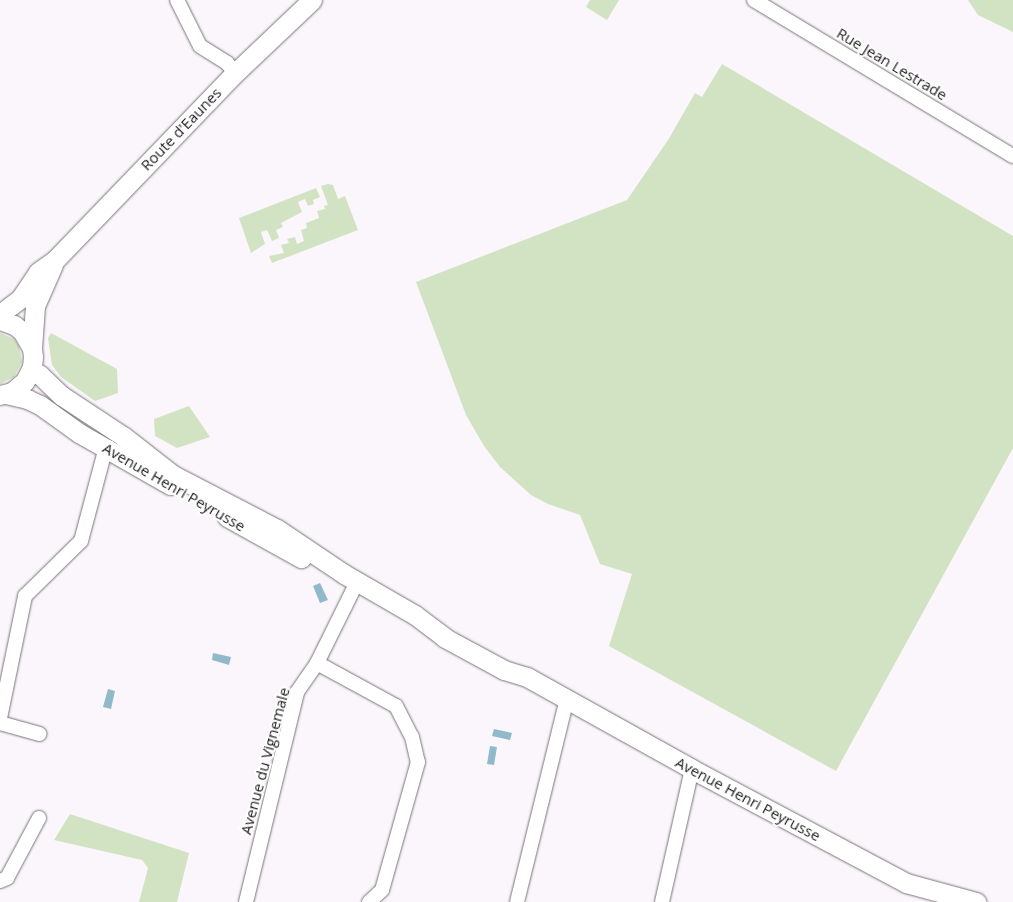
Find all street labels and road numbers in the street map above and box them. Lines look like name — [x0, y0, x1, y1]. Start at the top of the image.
street label: Rue Jean Lestrade — [834, 24, 950, 104]
street label: Route d'Eaunes — [137, 84, 225, 174]
street label: Avenue Henri Peyrusse — [100, 439, 248, 535]
street label: Avenue du Vignemale — [237, 686, 293, 836]
street label: Avenue Henri Peyrusse — [672, 753, 824, 845]

